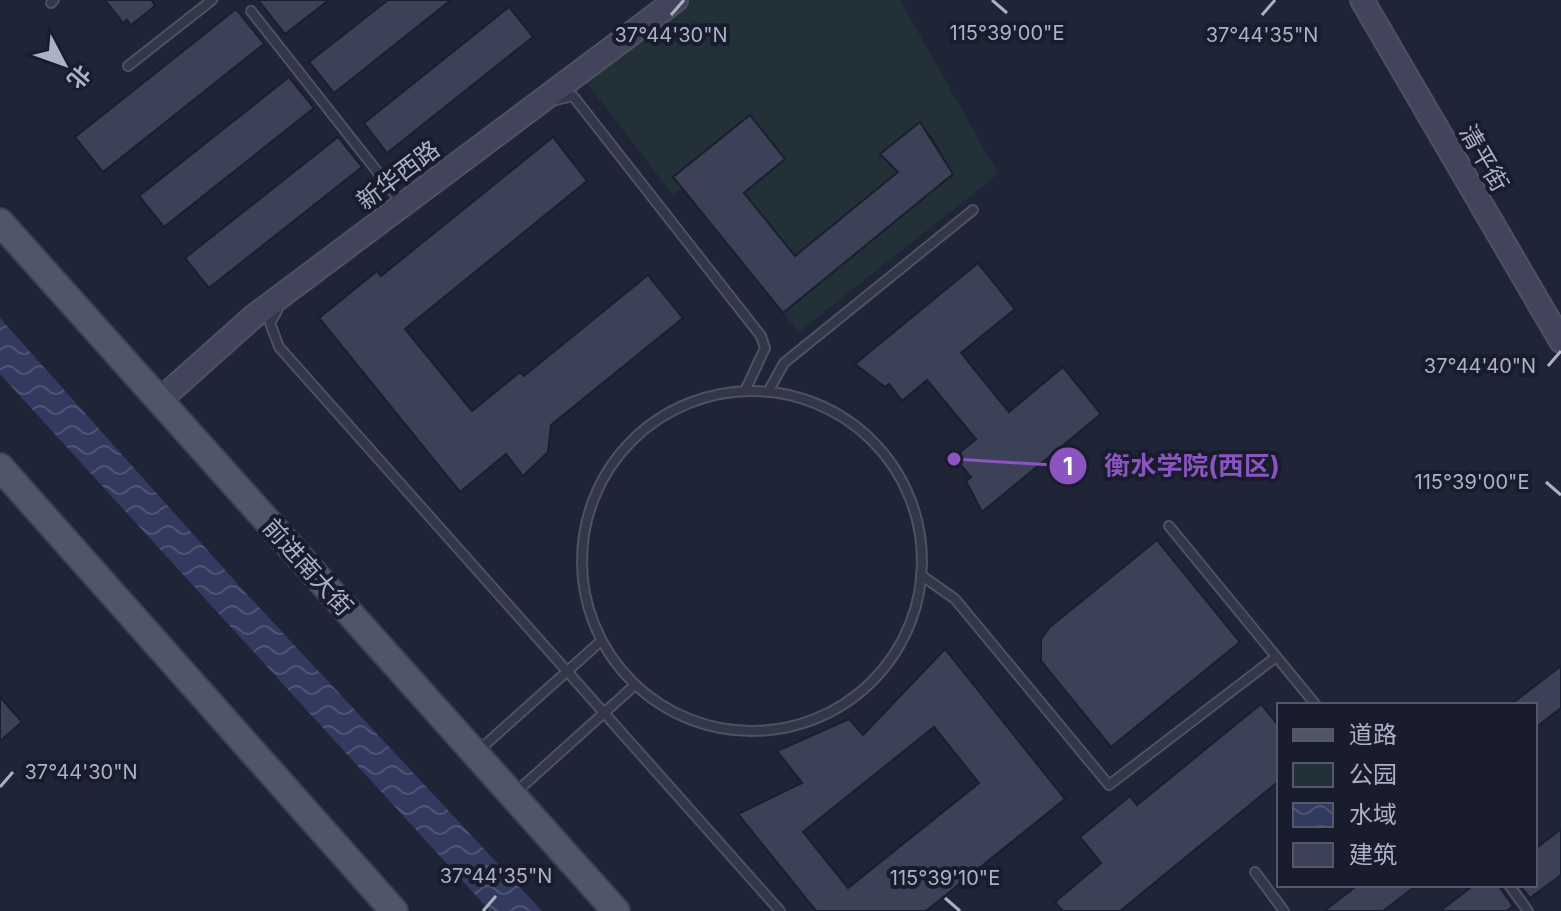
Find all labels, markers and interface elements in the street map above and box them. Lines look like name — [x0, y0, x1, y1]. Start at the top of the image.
text: 115°39'00"E — [950, 21, 1064, 45]
text: 37°44'30"N — [614, 23, 728, 47]
text: 37°44'35"N — [1206, 23, 1318, 47]
north arrow — [24, 24, 104, 104]
text: 北 — [62, 60, 96, 94]
street label: 清平街 — [1453, 120, 1515, 196]
street label: 新华西路 — [351, 135, 445, 215]
text: 37°44'40"N — [1424, 354, 1536, 378]
callout: 衡水学院(西区) — [1048, 441, 1296, 491]
text: 衡水学院(西区) — [1104, 450, 1280, 481]
text: 1 — [1063, 452, 1073, 481]
text: 115°39'00"E — [1415, 470, 1529, 494]
street label: 前进南大街 — [257, 513, 359, 621]
legend — [1277, 703, 1537, 887]
text: 道路 — [1349, 720, 1397, 749]
text: 37°44'30"N — [24, 760, 138, 784]
text: 公园 — [1349, 760, 1397, 789]
text: 水域 — [1349, 800, 1397, 829]
text: 建筑 — [1349, 840, 1397, 869]
text: 37°44'35"N — [440, 864, 552, 888]
text: 115°39'10"E — [890, 866, 1000, 890]

